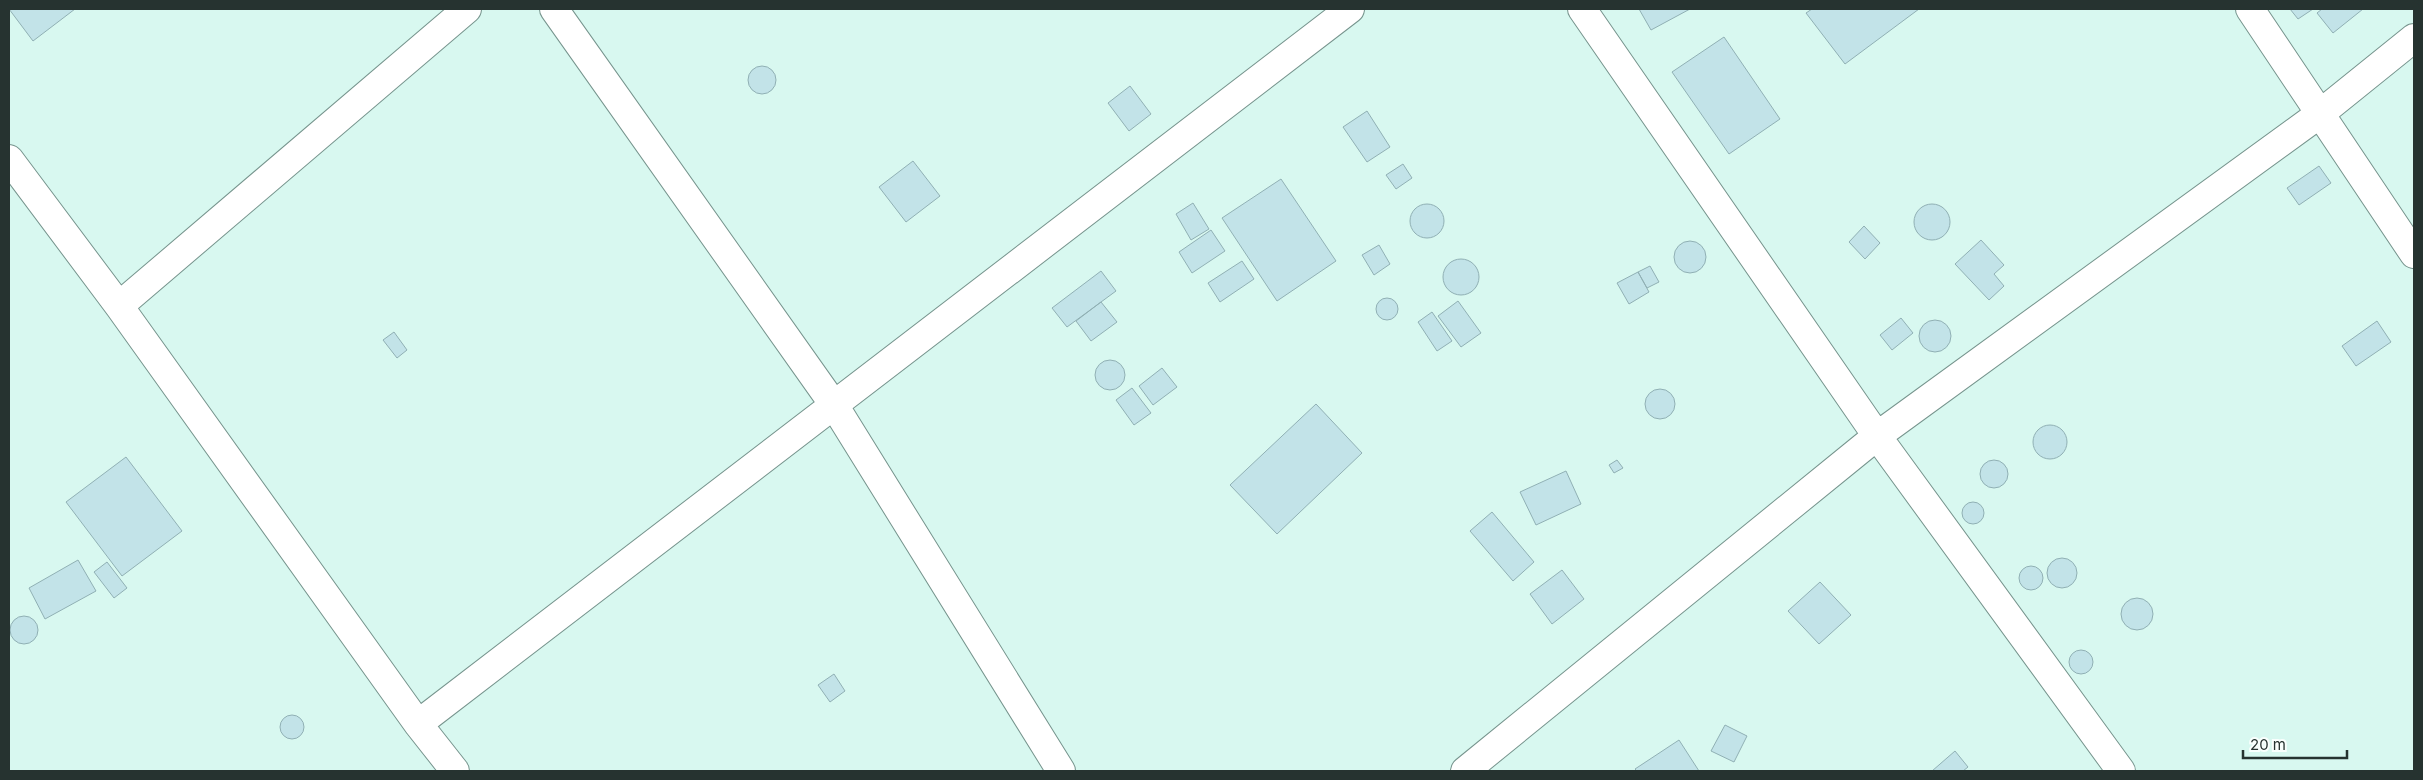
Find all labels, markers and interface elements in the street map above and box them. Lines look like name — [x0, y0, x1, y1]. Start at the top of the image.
scale bar — [2243, 728, 2347, 760]
text: 20 m — [2250, 735, 2286, 754]

